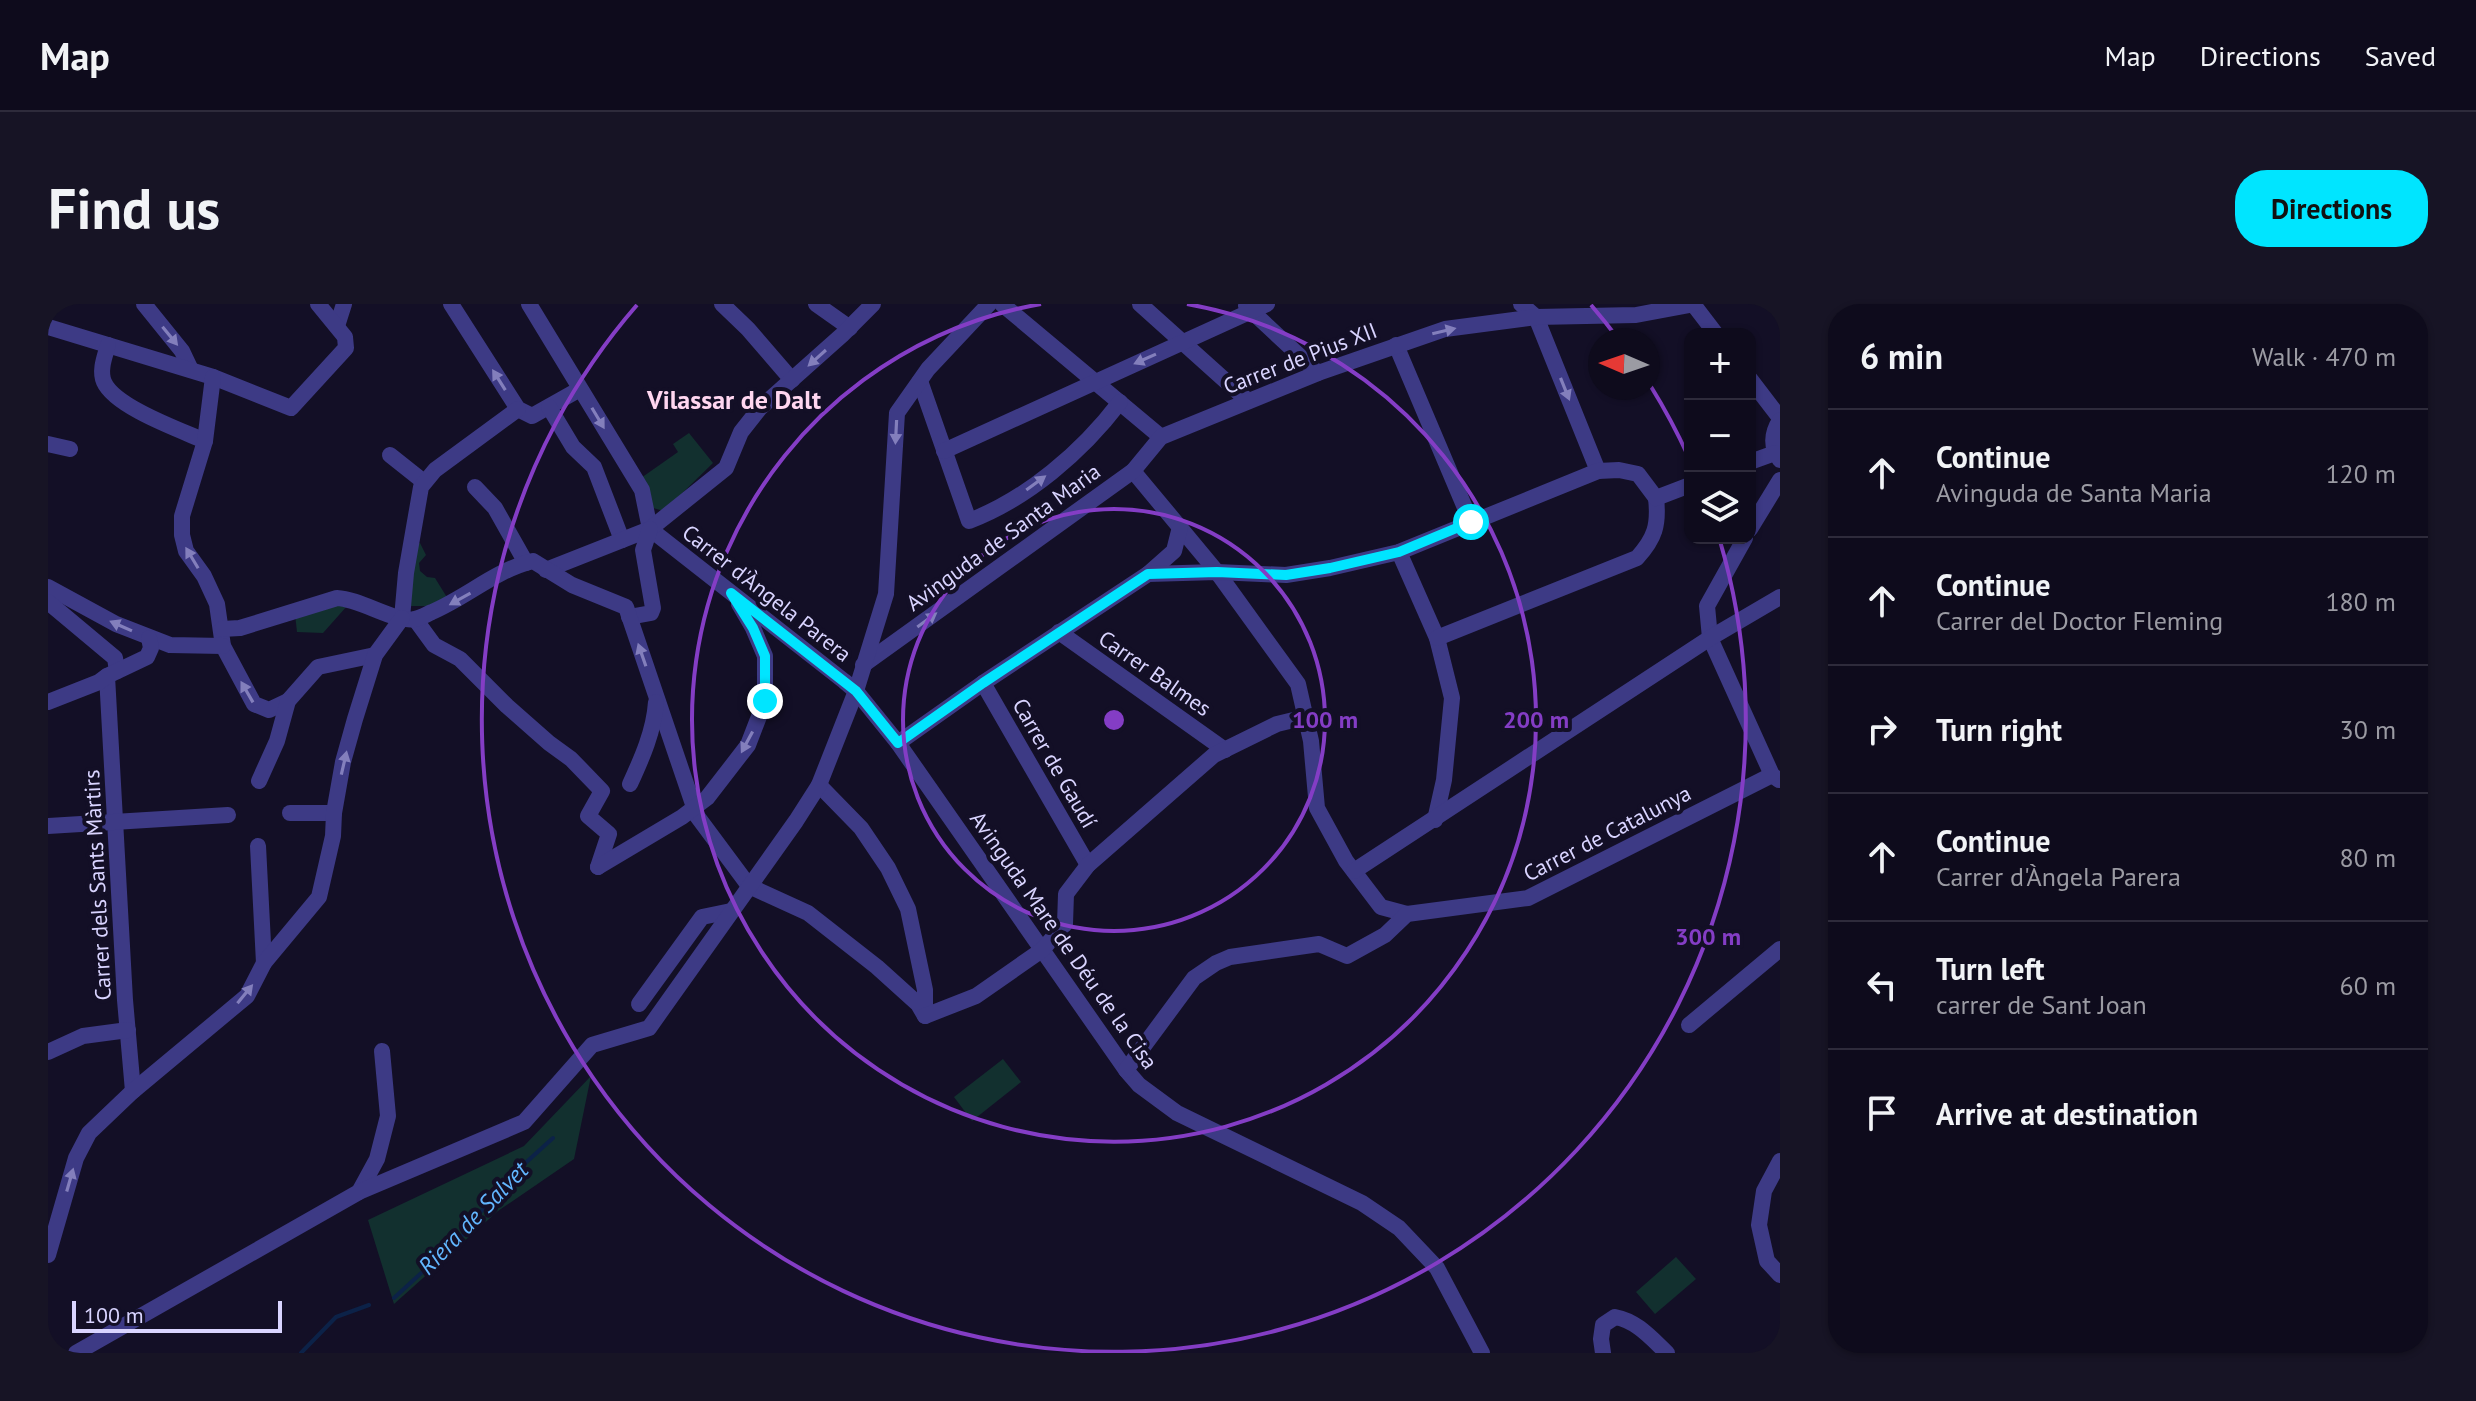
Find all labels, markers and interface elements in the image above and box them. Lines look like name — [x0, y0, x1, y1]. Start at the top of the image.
text: Map — [40, 31, 110, 80]
text: Map — [2105, 37, 2156, 74]
text: Directions — [2200, 37, 2321, 74]
text: Saved — [2365, 37, 2436, 74]
button: Directions — [2235, 170, 2428, 247]
text: Find us — [48, 172, 220, 244]
street label: Carrer de Pius XII — [1219, 316, 1381, 400]
one-way arrow — [1431, 324, 1456, 336]
one-way arrow — [161, 326, 177, 346]
north arrow — [1588, 328, 1660, 400]
map controls — [1684, 328, 1756, 544]
button: + — [1684, 328, 1756, 400]
text: 6 min — [1860, 334, 1943, 378]
text: Walk · 470 m — [2252, 340, 2396, 373]
one-way arrow — [807, 349, 827, 367]
one-way arrow — [1133, 352, 1156, 366]
one-way arrow — [492, 370, 507, 391]
one-way arrow — [1559, 377, 1572, 401]
district label: Vilassar de Dalt — [646, 383, 821, 416]
button: − — [1684, 400, 1756, 472]
one-way arrow — [591, 407, 605, 429]
one-way arrow — [889, 420, 902, 445]
text: Continue — [1936, 437, 2050, 476]
icon: ahead — [1860, 451, 1904, 495]
street label: Avinguda de Santa Maria — [900, 457, 1106, 617]
text: 120 m — [2325, 457, 2396, 490]
button: layers — [1684, 472, 1756, 544]
one-way arrow — [1026, 475, 1046, 491]
text: Avinguda de Santa Maria — [1936, 476, 2212, 509]
route start — [1453, 504, 1489, 540]
street label: Carrer d'Àngela Parera — [677, 518, 857, 668]
one-way arrow — [185, 547, 199, 569]
text: Continue — [1936, 565, 2050, 604]
icon: ahead — [1860, 579, 1904, 623]
text: 180 m — [2325, 585, 2396, 618]
one-way arrow — [448, 592, 471, 605]
text: Carrer del Doctor Fleming — [1936, 604, 2223, 637]
one-way arrow — [916, 612, 937, 628]
one-way arrow — [109, 619, 132, 632]
street label: Carrer Balmes — [1093, 624, 1217, 722]
one-way arrow — [636, 643, 648, 667]
one-way arrow — [240, 681, 254, 703]
route end — [747, 683, 783, 719]
street label: Carrer de Gaudí — [1007, 693, 1104, 833]
text: 100 m — [1292, 704, 1358, 735]
text: 200 m — [1503, 704, 1569, 735]
centre of rings — [1100, 706, 1128, 734]
icon: right — [1860, 707, 1904, 751]
text: Turn right — [1936, 710, 2062, 749]
text: 30 m — [2340, 713, 2396, 746]
one-way arrow — [740, 731, 754, 753]
one-way arrow — [338, 750, 351, 775]
street label: Carrer dels Sants Màrtirs — [77, 769, 117, 1001]
street label: Carrer de Catalunya — [1518, 779, 1696, 887]
street label: Avinguda Mare de Déu de la Cisa — [964, 806, 1164, 1074]
text: Continue — [1936, 821, 2050, 860]
icon: ahead — [1860, 835, 1904, 879]
text: 80 m — [2340, 841, 2396, 874]
text: Carrer d'Àngela Parera — [1936, 860, 2181, 893]
text: 300 m — [1675, 921, 1741, 952]
text: Turn left — [1936, 949, 2044, 988]
icon: left — [1860, 963, 1904, 1007]
text: 60 m — [2340, 969, 2396, 1002]
one-way arrow — [236, 984, 252, 1004]
text: carrer de Sant Joan — [1936, 988, 2147, 1021]
icon: arrive — [1860, 1091, 1904, 1135]
text: Arrive at destination — [1936, 1094, 2198, 1133]
water label: Riera de Salvet — [411, 1154, 536, 1281]
one-way arrow — [64, 1167, 77, 1191]
scale bar — [72, 1297, 282, 1333]
text: 100 m — [84, 1301, 144, 1329]

